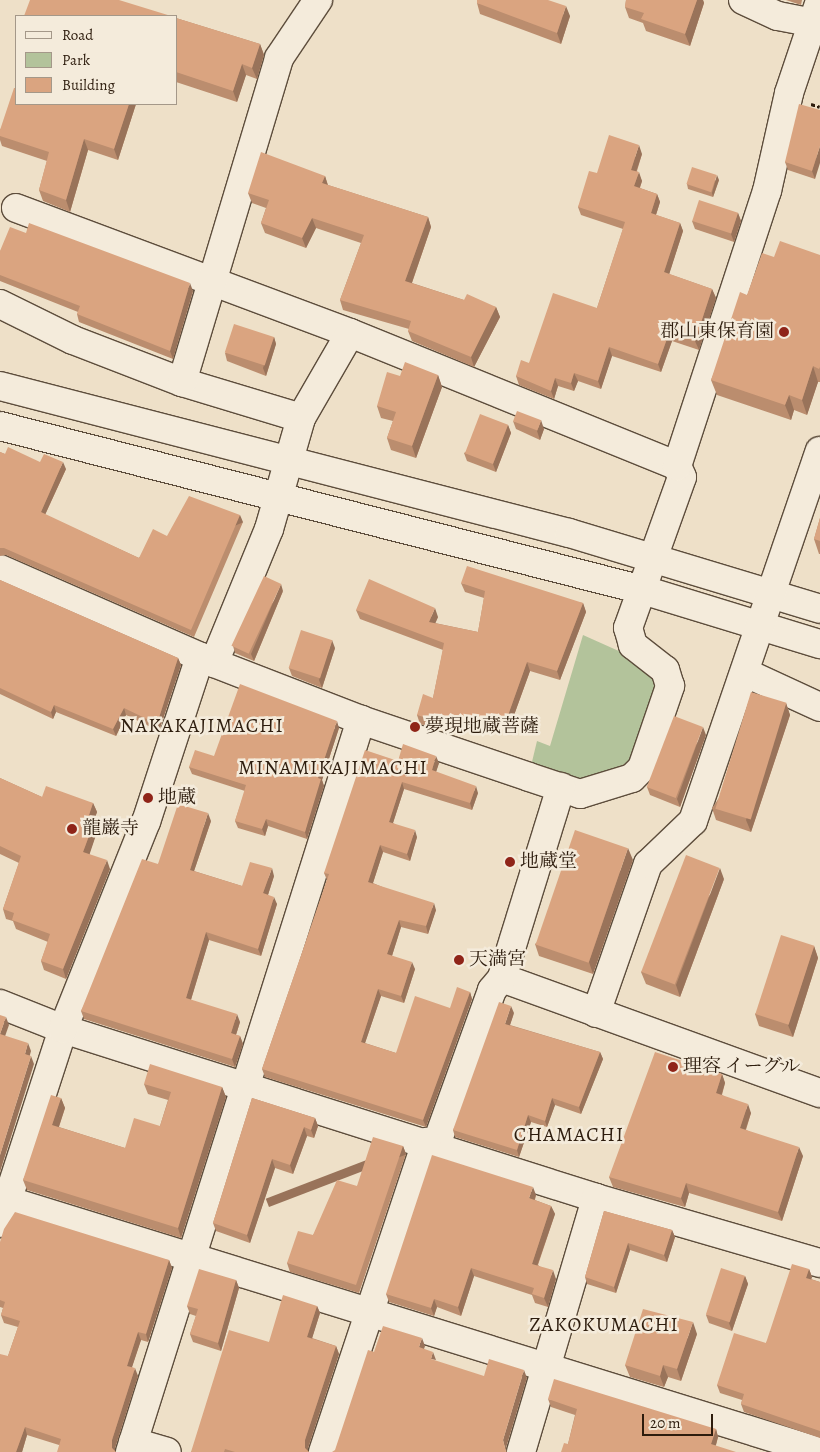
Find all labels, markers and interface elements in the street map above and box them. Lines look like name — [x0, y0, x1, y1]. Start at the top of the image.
legend — [15, 15, 178, 105]
text: Road — [62, 25, 93, 45]
text: Park — [62, 50, 90, 70]
text: Building — [62, 75, 115, 95]
place label: 郡山東保育園 — [660, 321, 774, 343]
marker: 郡山東保育園 — [778, 326, 790, 338]
district label: NAKAKAJIMACHI — [119, 713, 285, 737]
place label: 夢現地蔵菩薩 — [425, 716, 539, 738]
marker: 夢現地蔵菩薩 — [409, 721, 421, 733]
district label: MINAMIKAJIMACHI — [236, 755, 430, 779]
place label: 地蔵 — [158, 787, 196, 809]
marker: 地蔵 — [142, 792, 154, 804]
place label: 龍巌寺 — [82, 818, 139, 840]
marker: 龍巌寺 — [66, 823, 78, 835]
place label: 地蔵堂 — [520, 851, 577, 873]
marker: 地蔵堂 — [504, 856, 516, 868]
place label: 天満宮 — [469, 949, 526, 971]
marker: 天満宮 — [453, 954, 465, 966]
place label: 理容 イーグル — [683, 1056, 801, 1078]
marker: 理容 イーグル — [667, 1061, 679, 1073]
district label: CHAMACHI — [513, 1122, 625, 1146]
district label: ZAKOKUMACHI — [528, 1312, 680, 1336]
scale bar — [645, 1404, 716, 1436]
text: 20 m — [650, 1413, 681, 1433]

